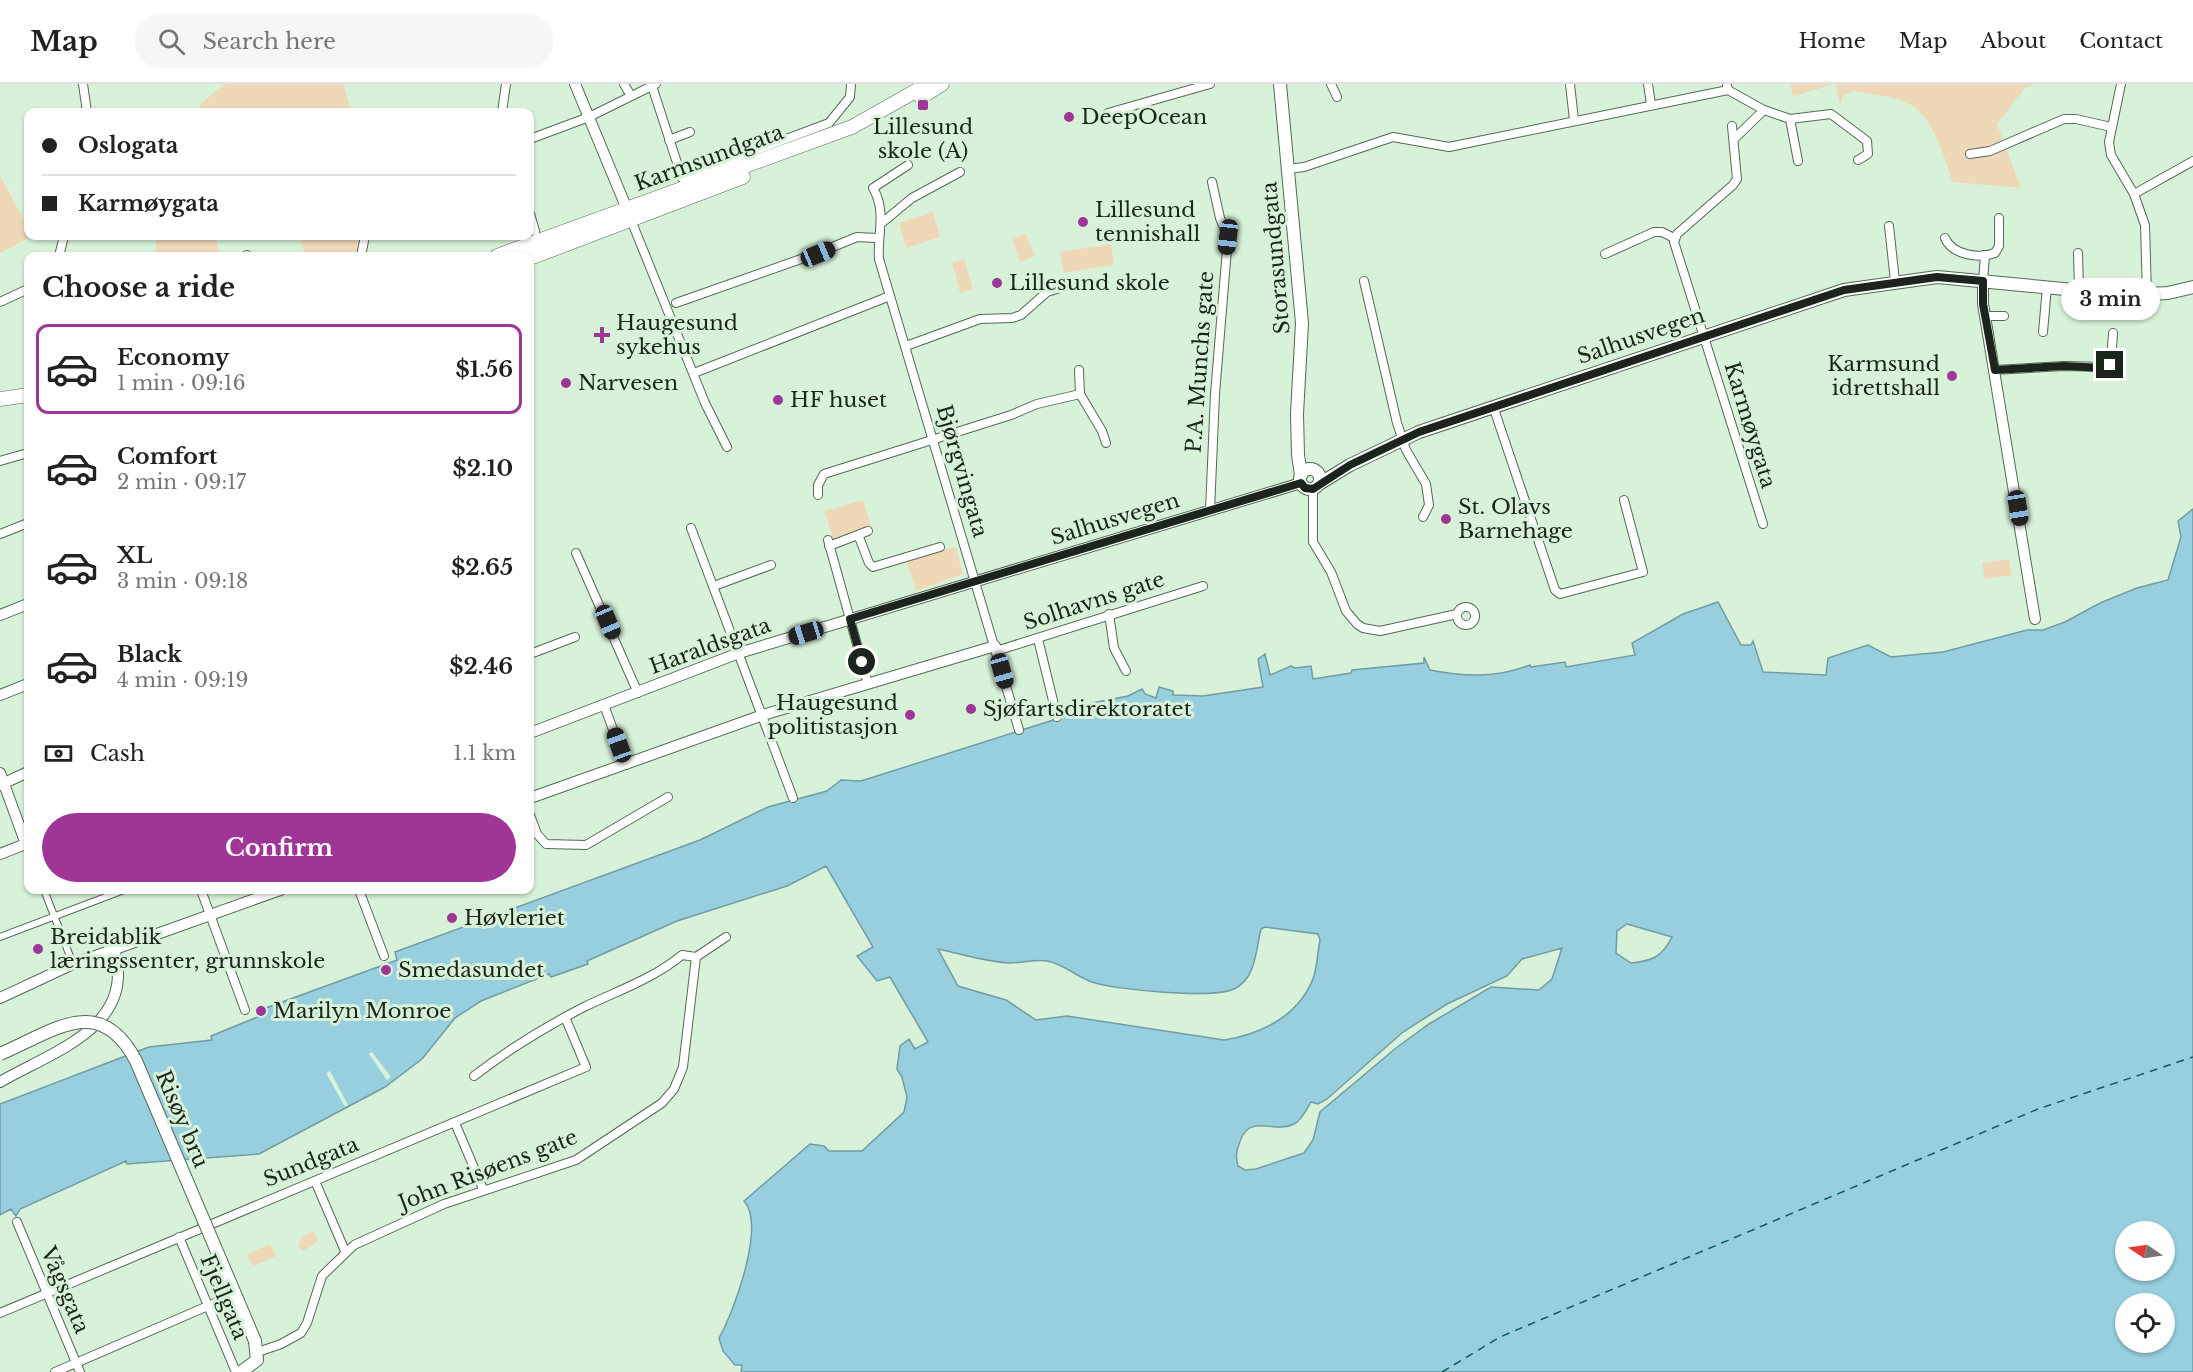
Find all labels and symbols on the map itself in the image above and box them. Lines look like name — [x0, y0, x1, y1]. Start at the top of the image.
marker: Lillesund skole (A) — [916, 98, 930, 112]
place label: DeepOcean — [1081, 104, 1207, 130]
marker: DeepOcean — [1062, 110, 1076, 124]
place label: Lillesund skole (A) — [873, 114, 973, 164]
street label: Karmsundgata — [631, 119, 787, 197]
street label: Storasundgata — [1256, 180, 1296, 335]
place label: Lillesund tennishall — [1095, 197, 1201, 247]
marker: Lillesund tennishall — [1076, 215, 1090, 229]
car — [1217, 218, 1239, 256]
car — [798, 239, 838, 269]
place label: Lillesund skole — [1009, 270, 1170, 296]
street label: P.A. Munchs gate — [1181, 270, 1219, 454]
marker: Lillesund skole — [990, 276, 1004, 290]
callout: 3 min — [2060, 278, 2160, 320]
street label: Salhusvegen — [1574, 302, 1708, 370]
place label: Haugesund sykehus — [616, 310, 738, 360]
marker: Haugesund sykehus — [593, 326, 611, 344]
place label: Karmsund idrettshall — [1827, 351, 1940, 401]
route end — [2096, 351, 2123, 378]
street label: Karmøygata — [1718, 359, 1782, 492]
marker: Karmsund idrettshall — [1945, 369, 1959, 383]
place label: Narvesen — [578, 370, 678, 396]
marker: Narvesen — [559, 376, 573, 390]
place label: HF huset — [790, 387, 887, 413]
marker: HF huset — [771, 393, 785, 407]
street label: Bjørgvingata — [931, 402, 993, 541]
street label: Salhusvegen — [1048, 487, 1182, 551]
car — [2006, 489, 2030, 527]
place label: St. Olavs Barnehage — [1458, 494, 1573, 544]
marker: St. Olavs Barnehage — [1439, 512, 1453, 526]
street label: Solhavns gate — [1020, 566, 1168, 636]
car — [593, 602, 623, 642]
street label: Haraldsgata — [646, 612, 774, 680]
car — [786, 619, 826, 647]
route start — [848, 648, 875, 675]
car — [988, 651, 1016, 691]
place label: Haugesund politistasjon — [768, 690, 898, 740]
place label: Sjøfartsdirektoratet — [983, 696, 1192, 722]
marker: Sjøfartsdirektoratet — [964, 702, 978, 716]
marker: Haugesund politistasjon — [903, 708, 917, 722]
car — [604, 725, 634, 765]
place label: Høvleriet — [464, 905, 565, 931]
marker: Høvleriet — [445, 911, 459, 925]
place label: Breidablik læringssenter, grunnskole — [50, 924, 325, 974]
marker: Breidablik læringssenter, grunnskole — [31, 942, 45, 956]
place label: Smedasundet — [398, 957, 544, 983]
marker: Smedasundet — [379, 963, 393, 977]
place label: Marilyn Monroe — [273, 998, 451, 1024]
marker: Marilyn Monroe — [254, 1004, 268, 1018]
street label: Risøy bru — [150, 1066, 214, 1172]
street label: John Risøens gate — [392, 1124, 581, 1217]
street label: Sundgata — [260, 1131, 363, 1193]
north arrow — [2115, 1221, 2175, 1281]
street label: Vågsgata — [35, 1242, 95, 1338]
street label: Fjellgata — [194, 1251, 254, 1344]

